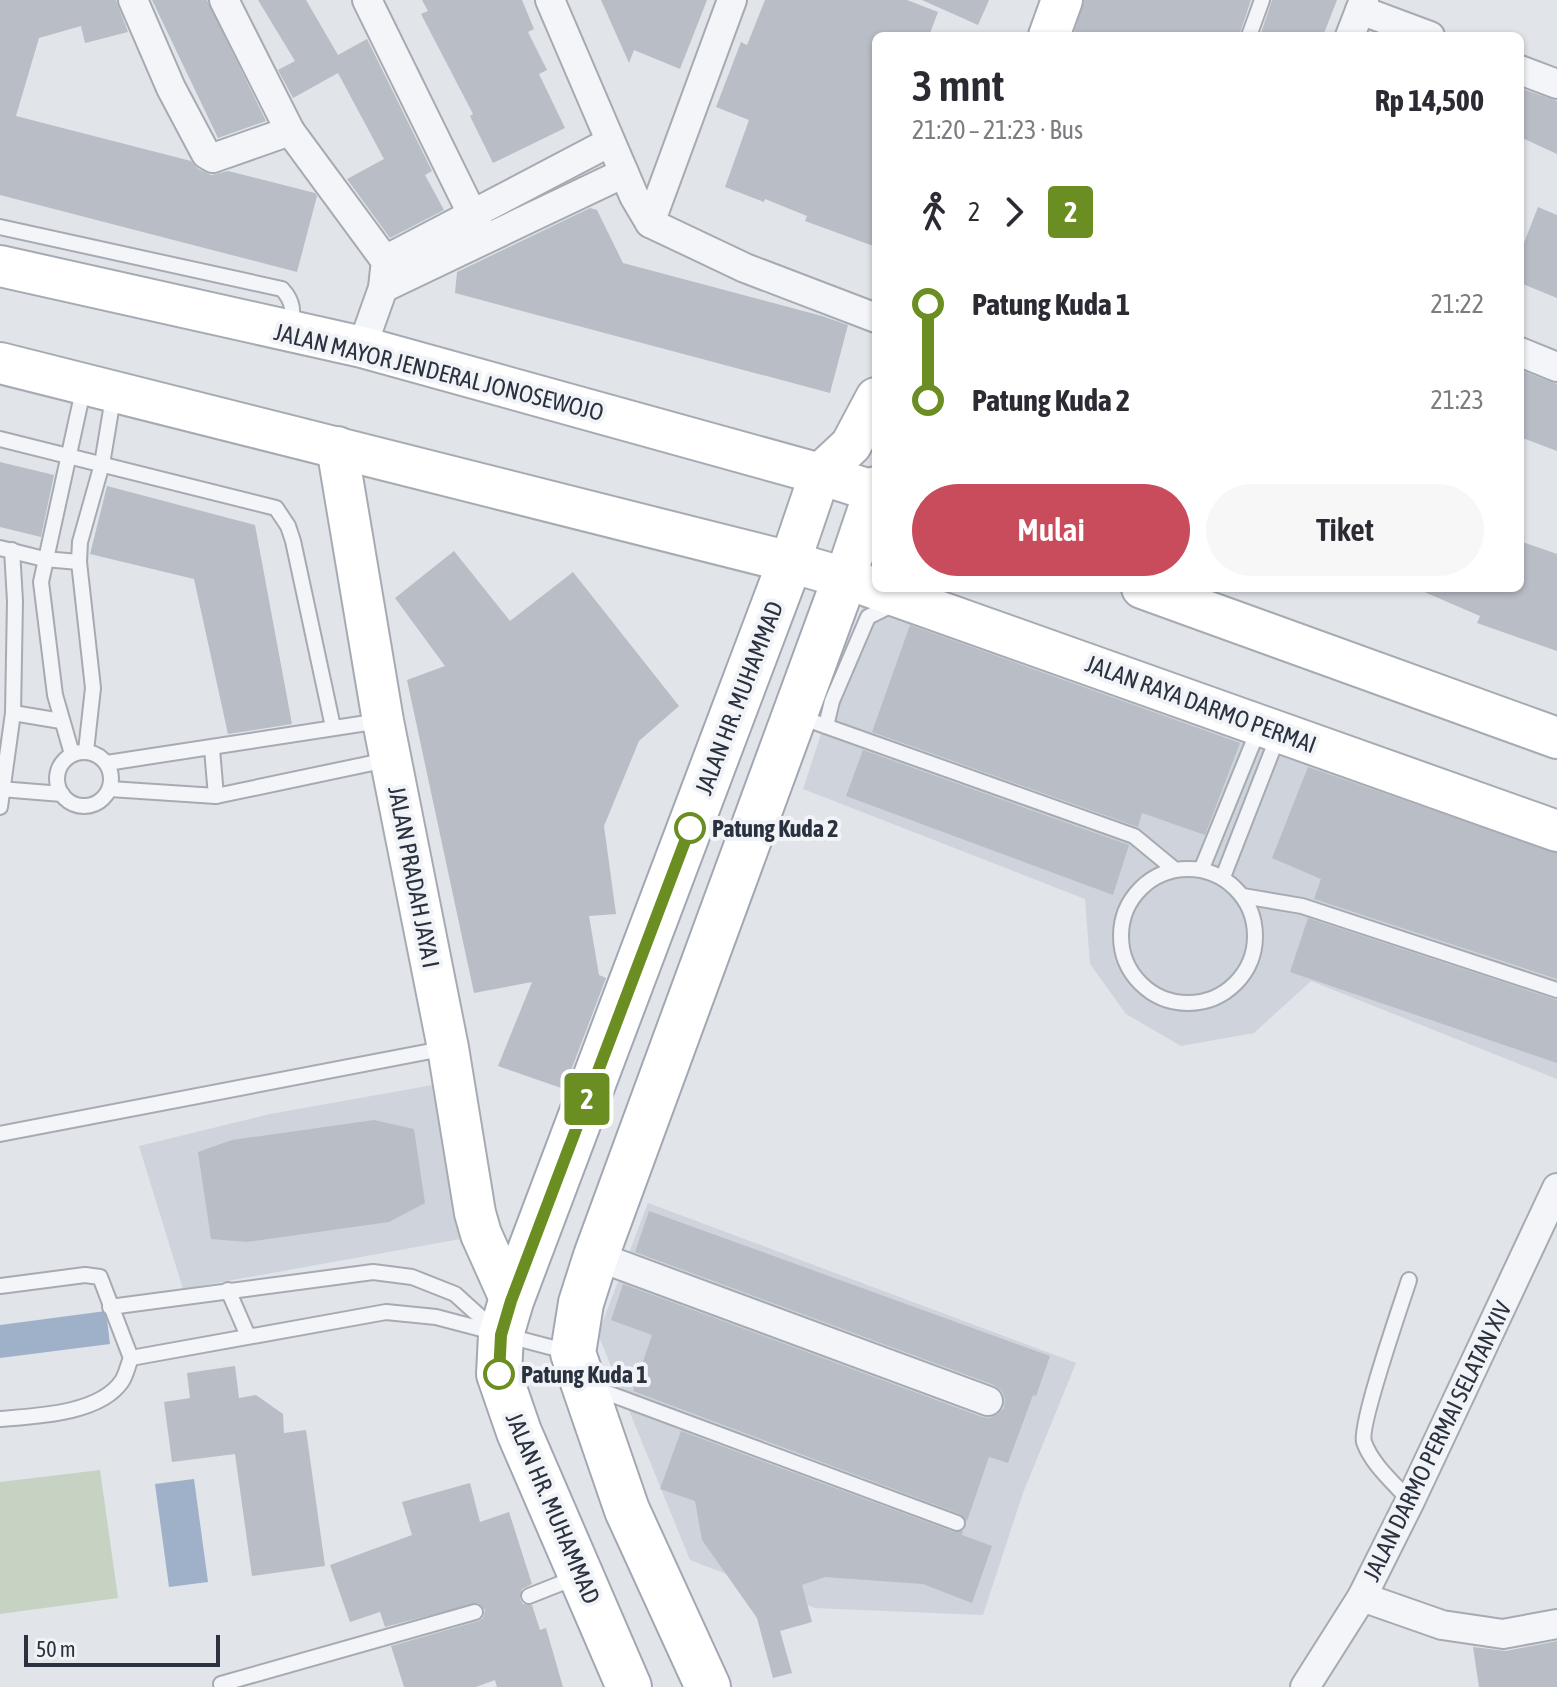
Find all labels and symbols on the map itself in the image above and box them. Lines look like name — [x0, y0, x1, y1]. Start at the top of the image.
street label: JALAN MAYOR JENDERAL JONOSEWOJO — [272, 318, 606, 426]
street label: JALAN HR. MUHAMMAD — [690, 598, 788, 798]
street label: JALAN RAYA DARMO PERMAI — [1082, 650, 1320, 758]
street label: JALAN PRADAH JAYA I — [383, 784, 445, 970]
marker: Patung Kuda 2 — [675, 813, 705, 843]
place label: Patung Kuda 2 — [712, 815, 838, 842]
line badge: 2 — [561, 1073, 613, 1125]
street label: JALAN DARMO PERMAI SELATAN XIV — [1357, 1297, 1517, 1585]
marker: Patung Kuda 1 — [484, 1359, 514, 1389]
place label: Patung Kuda 1 — [521, 1361, 647, 1388]
street label: JALAN HR. MUHAMMAD — [501, 1408, 605, 1608]
scale bar — [24, 1631, 220, 1667]

